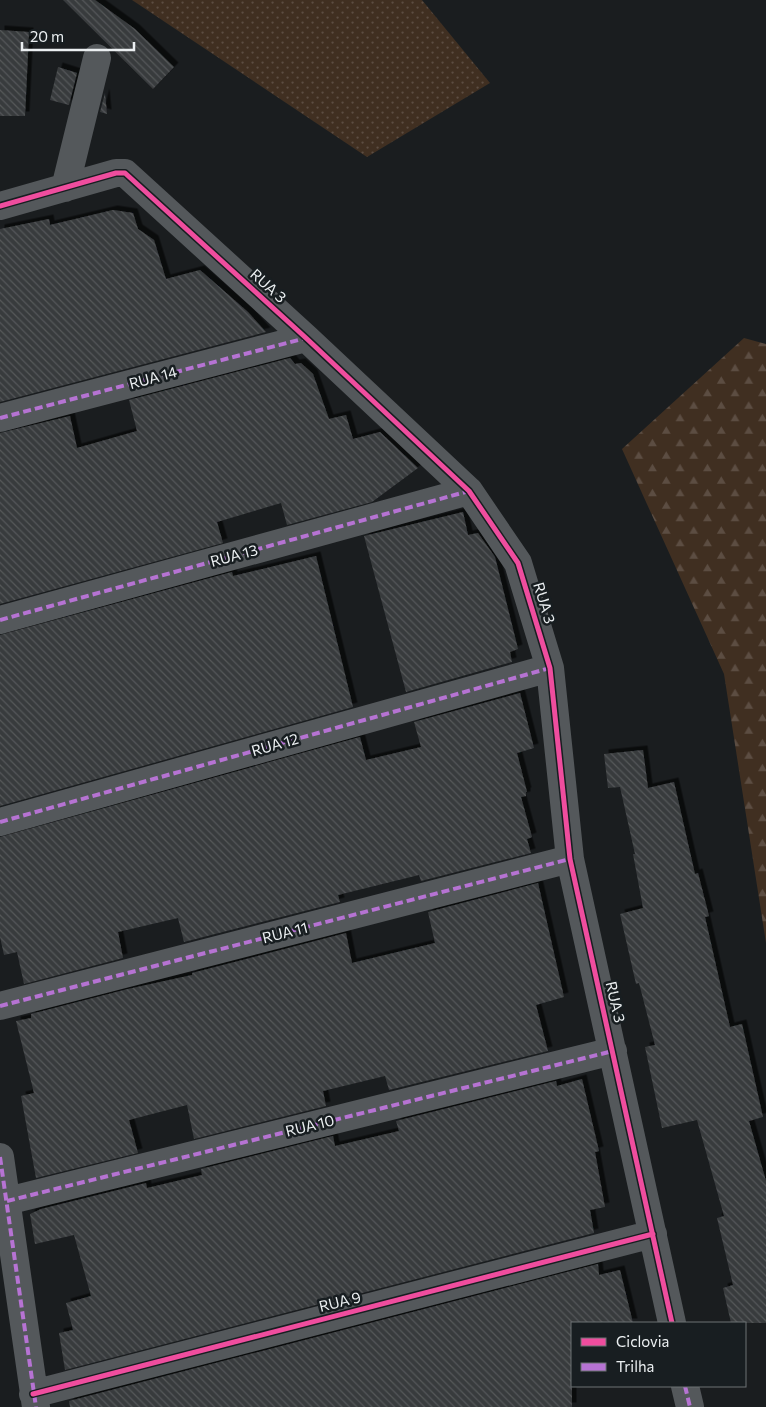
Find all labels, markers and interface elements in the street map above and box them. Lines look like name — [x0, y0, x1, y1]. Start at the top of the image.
scale bar — [22, 20, 135, 52]
text: 20 m — [30, 27, 64, 45]
street label: RUA 3 — [247, 265, 290, 306]
street label: RUA 14 — [127, 362, 179, 392]
street label: RUA 13 — [208, 540, 259, 570]
street label: RUA 3 — [530, 580, 560, 625]
street label: RUA 12 — [249, 729, 300, 759]
street label: RUA 11 — [260, 918, 309, 946]
street label: RUA 3 — [602, 979, 629, 1024]
street label: RUA 10 — [283, 1110, 336, 1140]
street label: RUA 9 — [317, 1287, 363, 1315]
legend — [571, 1322, 746, 1387]
text: Ciclovia — [616, 1332, 669, 1350]
text: Trilha — [616, 1357, 654, 1375]

